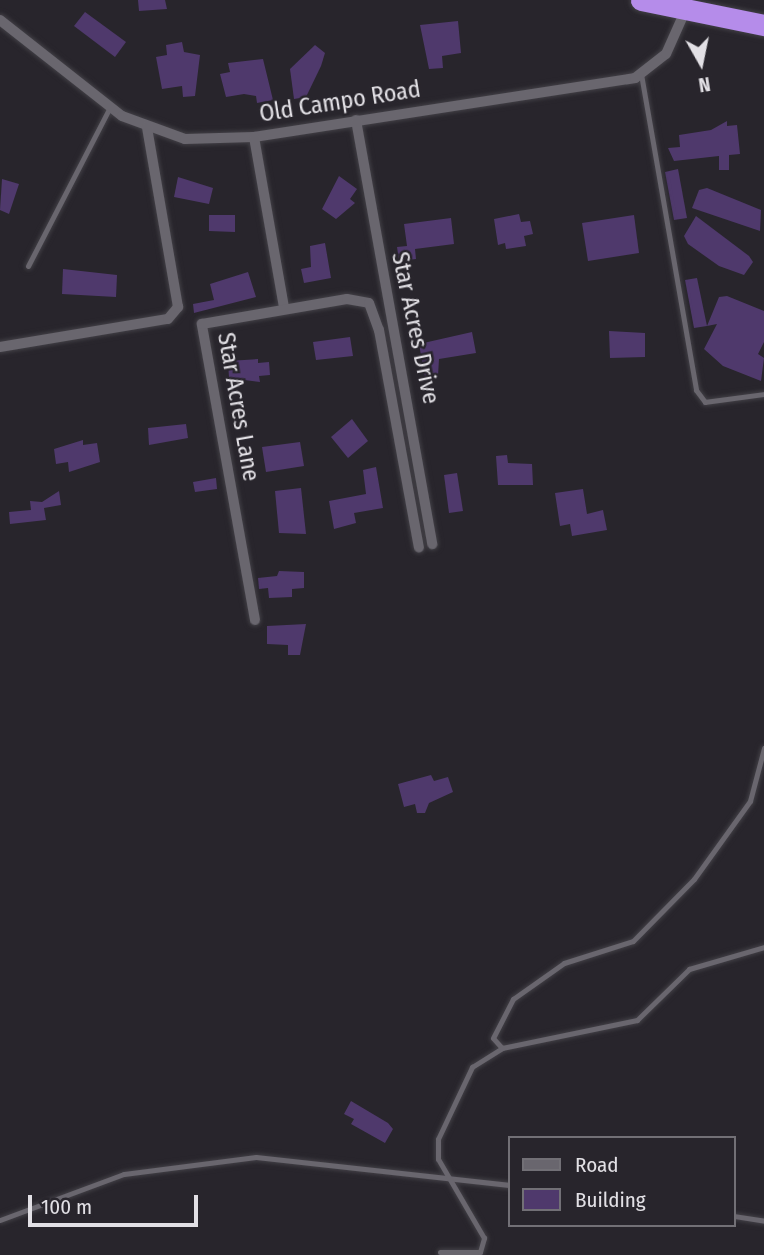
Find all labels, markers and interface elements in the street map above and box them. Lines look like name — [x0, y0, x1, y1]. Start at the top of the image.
north arrow — [666, 28, 736, 98]
text: N — [697, 72, 712, 96]
street label: Old Campo Road — [257, 75, 423, 129]
street label: Star Acres Drive — [385, 249, 445, 407]
street label: Star Acres Lane — [211, 330, 265, 484]
legend — [508, 1136, 736, 1227]
text: Road — [575, 1152, 619, 1178]
scale bar — [32, 1182, 201, 1226]
text: Building — [575, 1187, 646, 1213]
text: 100 m — [41, 1194, 92, 1220]

